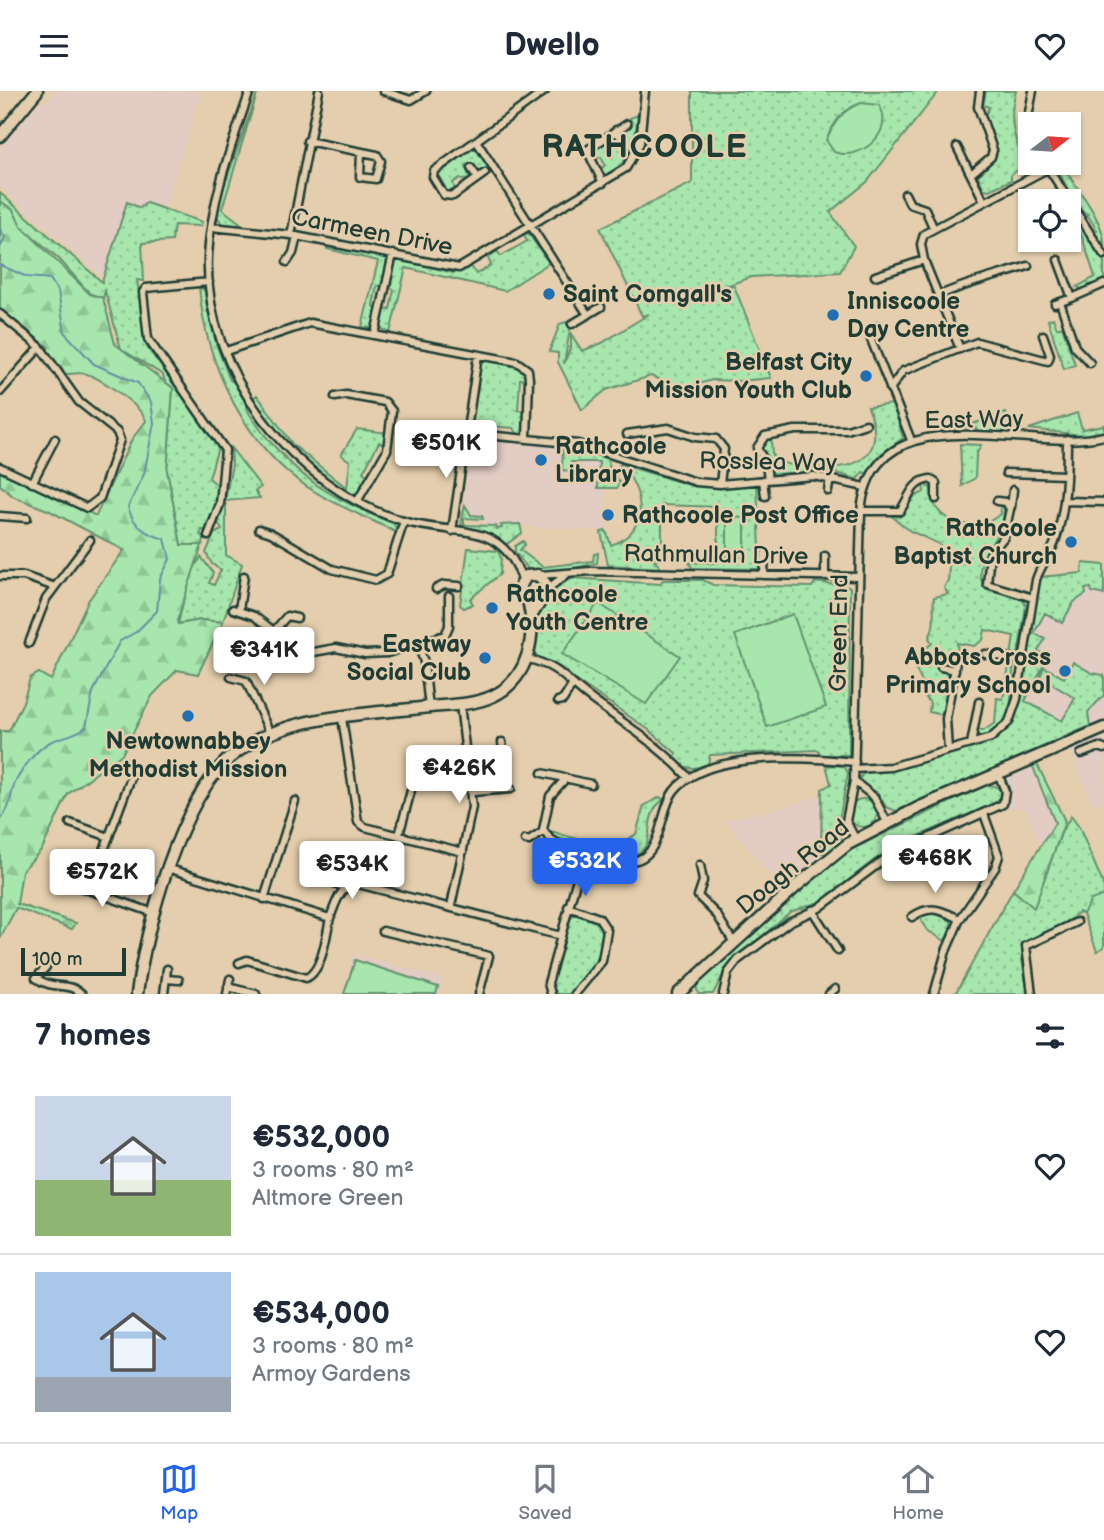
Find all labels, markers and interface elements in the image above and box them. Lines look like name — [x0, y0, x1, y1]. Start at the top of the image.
text: Dwello — [504, 26, 600, 65]
icon: menu — [35, 27, 73, 65]
icon: heart — [1031, 27, 1069, 65]
north arrow — [1018, 112, 1082, 175]
map controls — [1018, 112, 1081, 252]
district label: RATHCOOLE — [541, 128, 749, 167]
button: locate — [1018, 189, 1081, 252]
street label: Carmeen Drive — [289, 202, 455, 262]
place label: Saint Comgall's — [563, 280, 732, 309]
marker: Saint Comgall's — [541, 286, 557, 302]
place label: Inniscoole Day Centre — [847, 287, 969, 344]
marker: Inniscoole Day Centre — [825, 307, 841, 323]
place label: Belfast City Mission Youth Club — [645, 348, 852, 405]
marker: Belfast City Mission Youth Club — [858, 368, 874, 384]
street label: East Way — [924, 405, 1024, 435]
pin: €501K — [397, 421, 495, 480]
text: €501K — [411, 429, 481, 457]
place label: Rathcoole Library — [555, 432, 667, 489]
street label: Rosslea Way — [699, 446, 837, 478]
marker: Rathcoole Library — [533, 452, 549, 468]
place label: Rathcoole Post Office — [622, 501, 859, 530]
marker: Rathcoole Post Office — [600, 507, 616, 523]
place label: Rathcoole Baptist Church — [894, 514, 1057, 571]
marker: Rathcoole Baptist Church — [1063, 534, 1079, 550]
street label: Rathmullan Drive — [623, 539, 809, 571]
street label: Green End — [823, 574, 855, 692]
place label: Rathcoole Youth Centre — [506, 580, 648, 637]
marker: Rathcoole Youth Centre — [484, 600, 500, 616]
pin: €341K — [215, 627, 313, 687]
place label: Eastway Social Club — [347, 630, 471, 687]
text: €341K — [229, 636, 299, 664]
place label: Abbots Cross Primary School — [885, 643, 1051, 700]
marker: Eastway Social Club — [477, 650, 493, 666]
marker: Abbots Cross Primary School — [1057, 663, 1073, 679]
marker: Newtownabbey Methodist Mission — [180, 708, 196, 724]
place label: Newtownabbey Methodist Mission — [89, 727, 287, 784]
pin: €426K — [410, 745, 508, 805]
text: €426K — [422, 754, 496, 782]
street label: Doagh Road — [731, 813, 855, 921]
pin: €468K — [886, 835, 984, 895]
pin: €532K — [536, 839, 634, 898]
pin: €534K — [303, 841, 401, 901]
text: €468K — [898, 844, 972, 872]
text: €532K — [548, 847, 622, 875]
pin: €572K — [53, 849, 151, 909]
text: €534K — [315, 850, 389, 878]
text: €572K — [66, 858, 138, 886]
scale bar — [21, 945, 126, 977]
text: 100 m — [32, 948, 83, 971]
icon: filters — [1031, 1017, 1069, 1055]
text: 7 homes — [35, 1018, 151, 1054]
text: €532,000 — [252, 1120, 390, 1156]
icon: home — [91, 1124, 175, 1208]
icon: heart — [1031, 1147, 1069, 1185]
text: 3 rooms · 80 m² — [252, 1156, 414, 1184]
text: Altmore Green — [252, 1184, 403, 1212]
text: €534,000 — [252, 1296, 390, 1332]
icon: home — [91, 1300, 175, 1384]
icon: heart — [1031, 1323, 1069, 1361]
text: 3 rooms · 80 m² — [252, 1332, 414, 1360]
text: Armoy Gardens — [252, 1360, 411, 1388]
tab: Map — [160, 1460, 198, 1525]
tab: Saved — [519, 1460, 572, 1525]
tab: Home — [892, 1460, 944, 1525]

